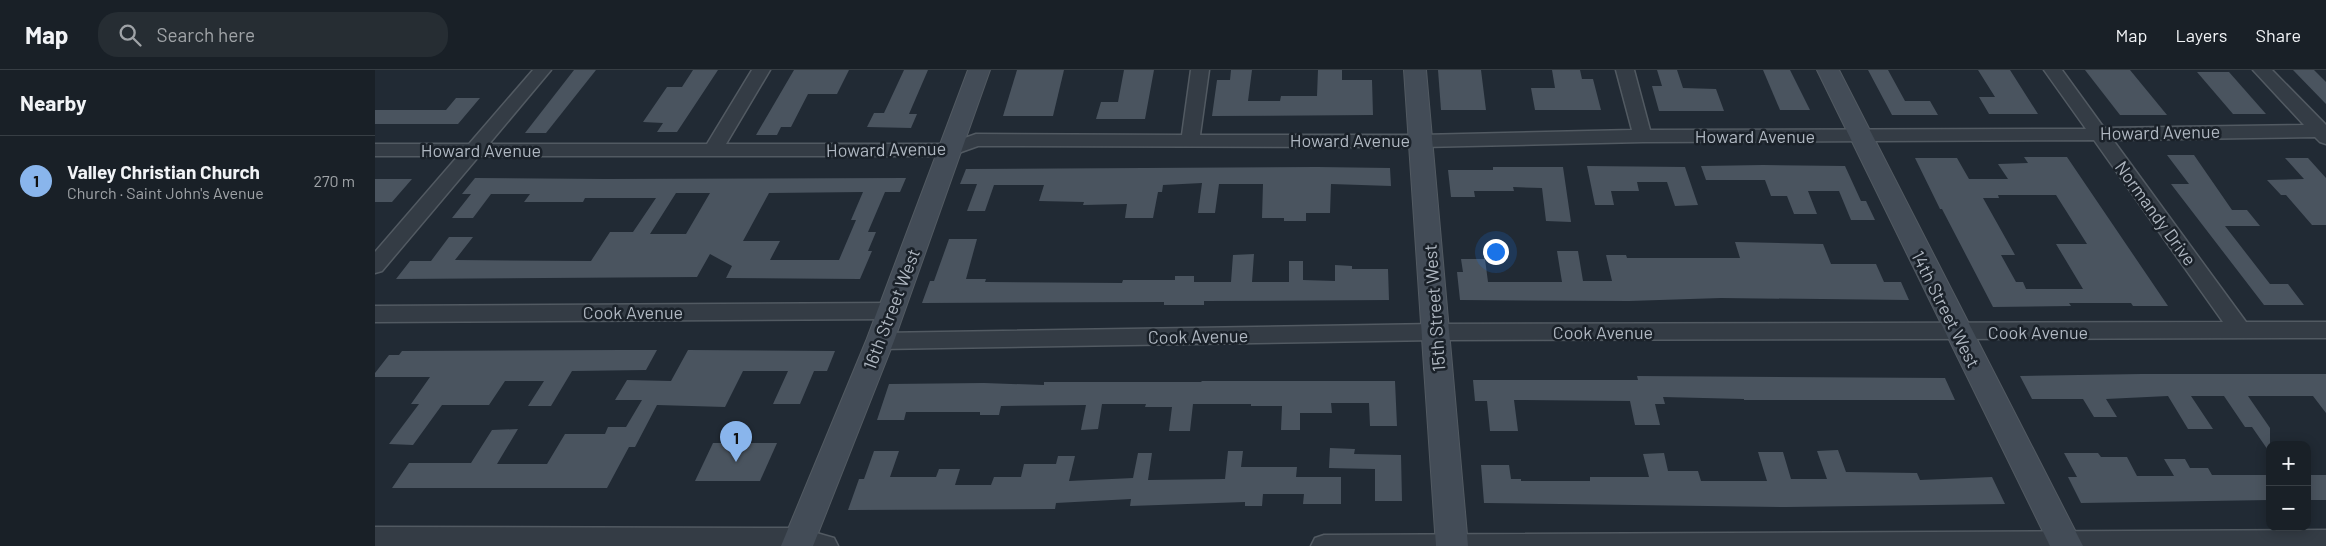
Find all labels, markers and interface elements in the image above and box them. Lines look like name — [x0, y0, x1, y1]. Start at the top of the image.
search box — [98, 12, 448, 57]
text: Map — [25, 20, 68, 49]
icon: search — [116, 21, 144, 49]
text: Search here — [156, 23, 255, 46]
text: Map — [2115, 24, 2147, 46]
text: Layers — [2175, 24, 2228, 46]
text: Share — [2256, 24, 2301, 46]
text: Nearby — [20, 90, 86, 115]
street label: Howard Avenue — [2100, 120, 2220, 144]
street label: Howard Avenue — [1695, 125, 1815, 147]
street label: Howard Avenue — [1290, 129, 1410, 151]
street label: Howard Avenue — [826, 137, 946, 161]
street label: Howard Avenue — [421, 139, 541, 161]
street label: Normandy Drive — [2111, 156, 2201, 270]
text: Valley Christian Church — [67, 160, 260, 183]
text: 1 — [33, 171, 39, 190]
text: 270 m — [313, 171, 355, 190]
text: Church · Saint John's Avenue — [67, 183, 264, 202]
your location — [1483, 239, 1509, 265]
street label: 15th Street West — [1419, 244, 1449, 372]
street label: 16th Street West — [858, 245, 924, 373]
street label: 14th Street West — [1907, 247, 1985, 371]
street label: Cook Avenue — [583, 301, 683, 323]
street label: Cook Avenue — [1553, 321, 1653, 343]
street label: Cook Avenue — [1988, 321, 2088, 343]
street label: Cook Avenue — [1148, 324, 1248, 348]
pin: 1 — [720, 421, 752, 462]
map controls — [2266, 441, 2311, 531]
button: + — [2266, 441, 2311, 486]
button: − — [2266, 486, 2311, 531]

